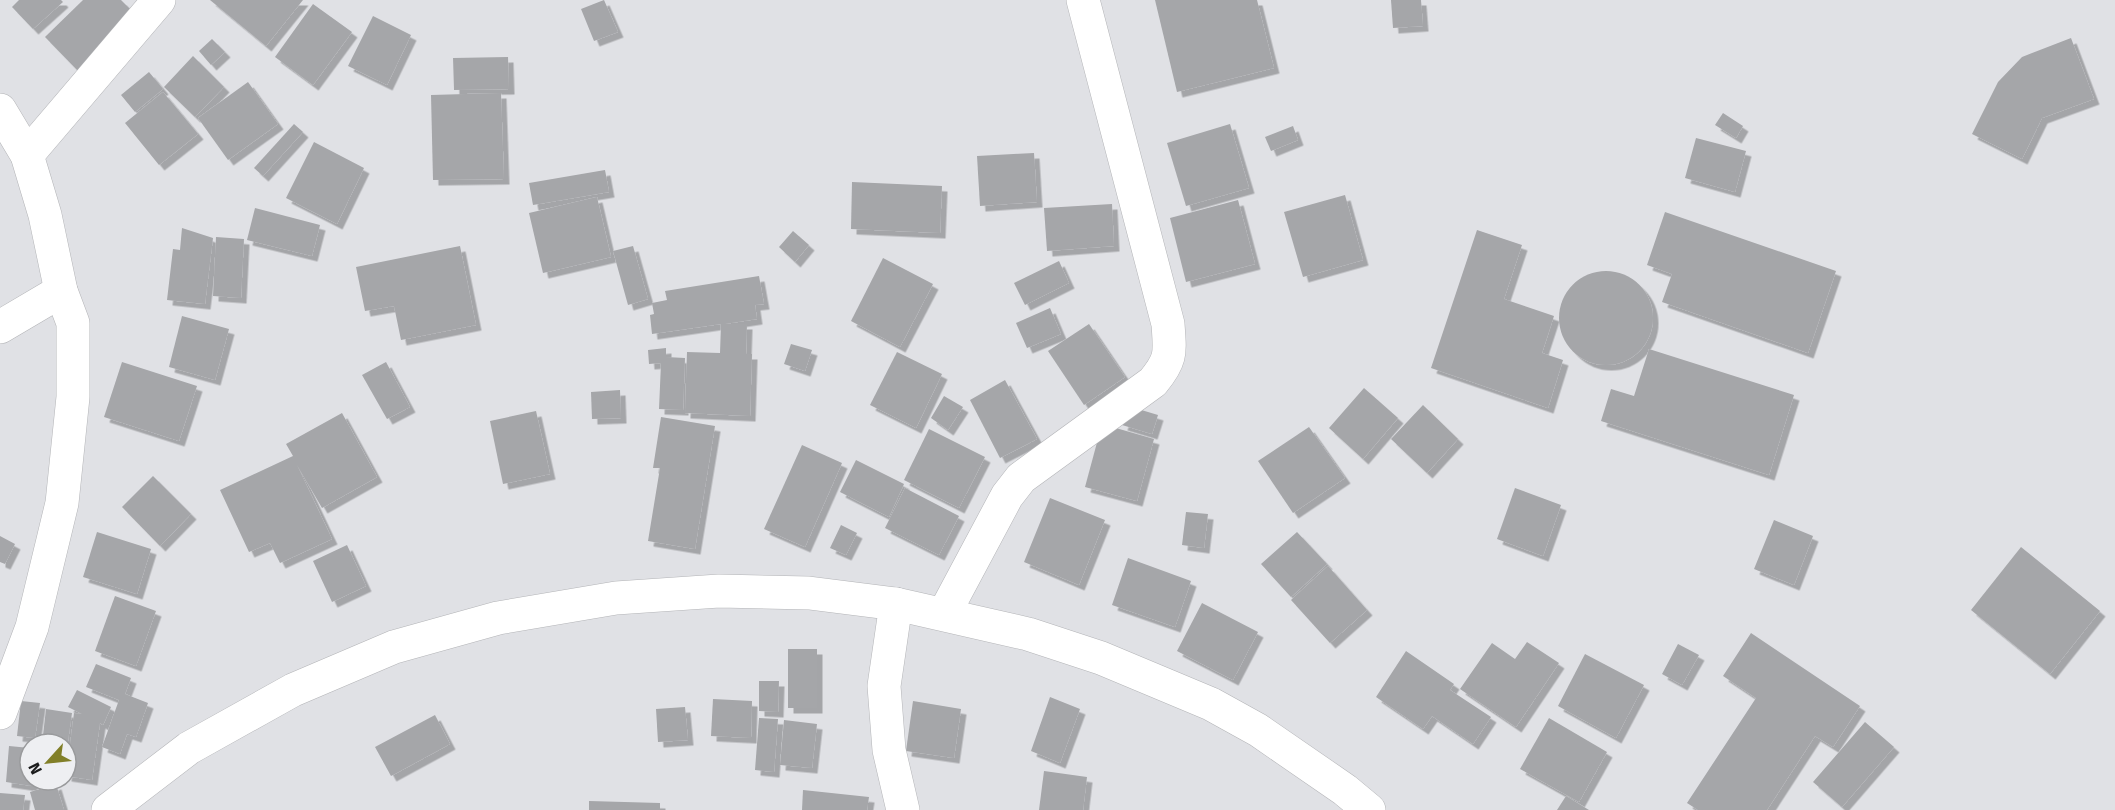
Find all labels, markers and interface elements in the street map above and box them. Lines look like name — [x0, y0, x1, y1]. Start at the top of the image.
north arrow — [18, 732, 78, 792]
text: N — [24, 760, 46, 778]

